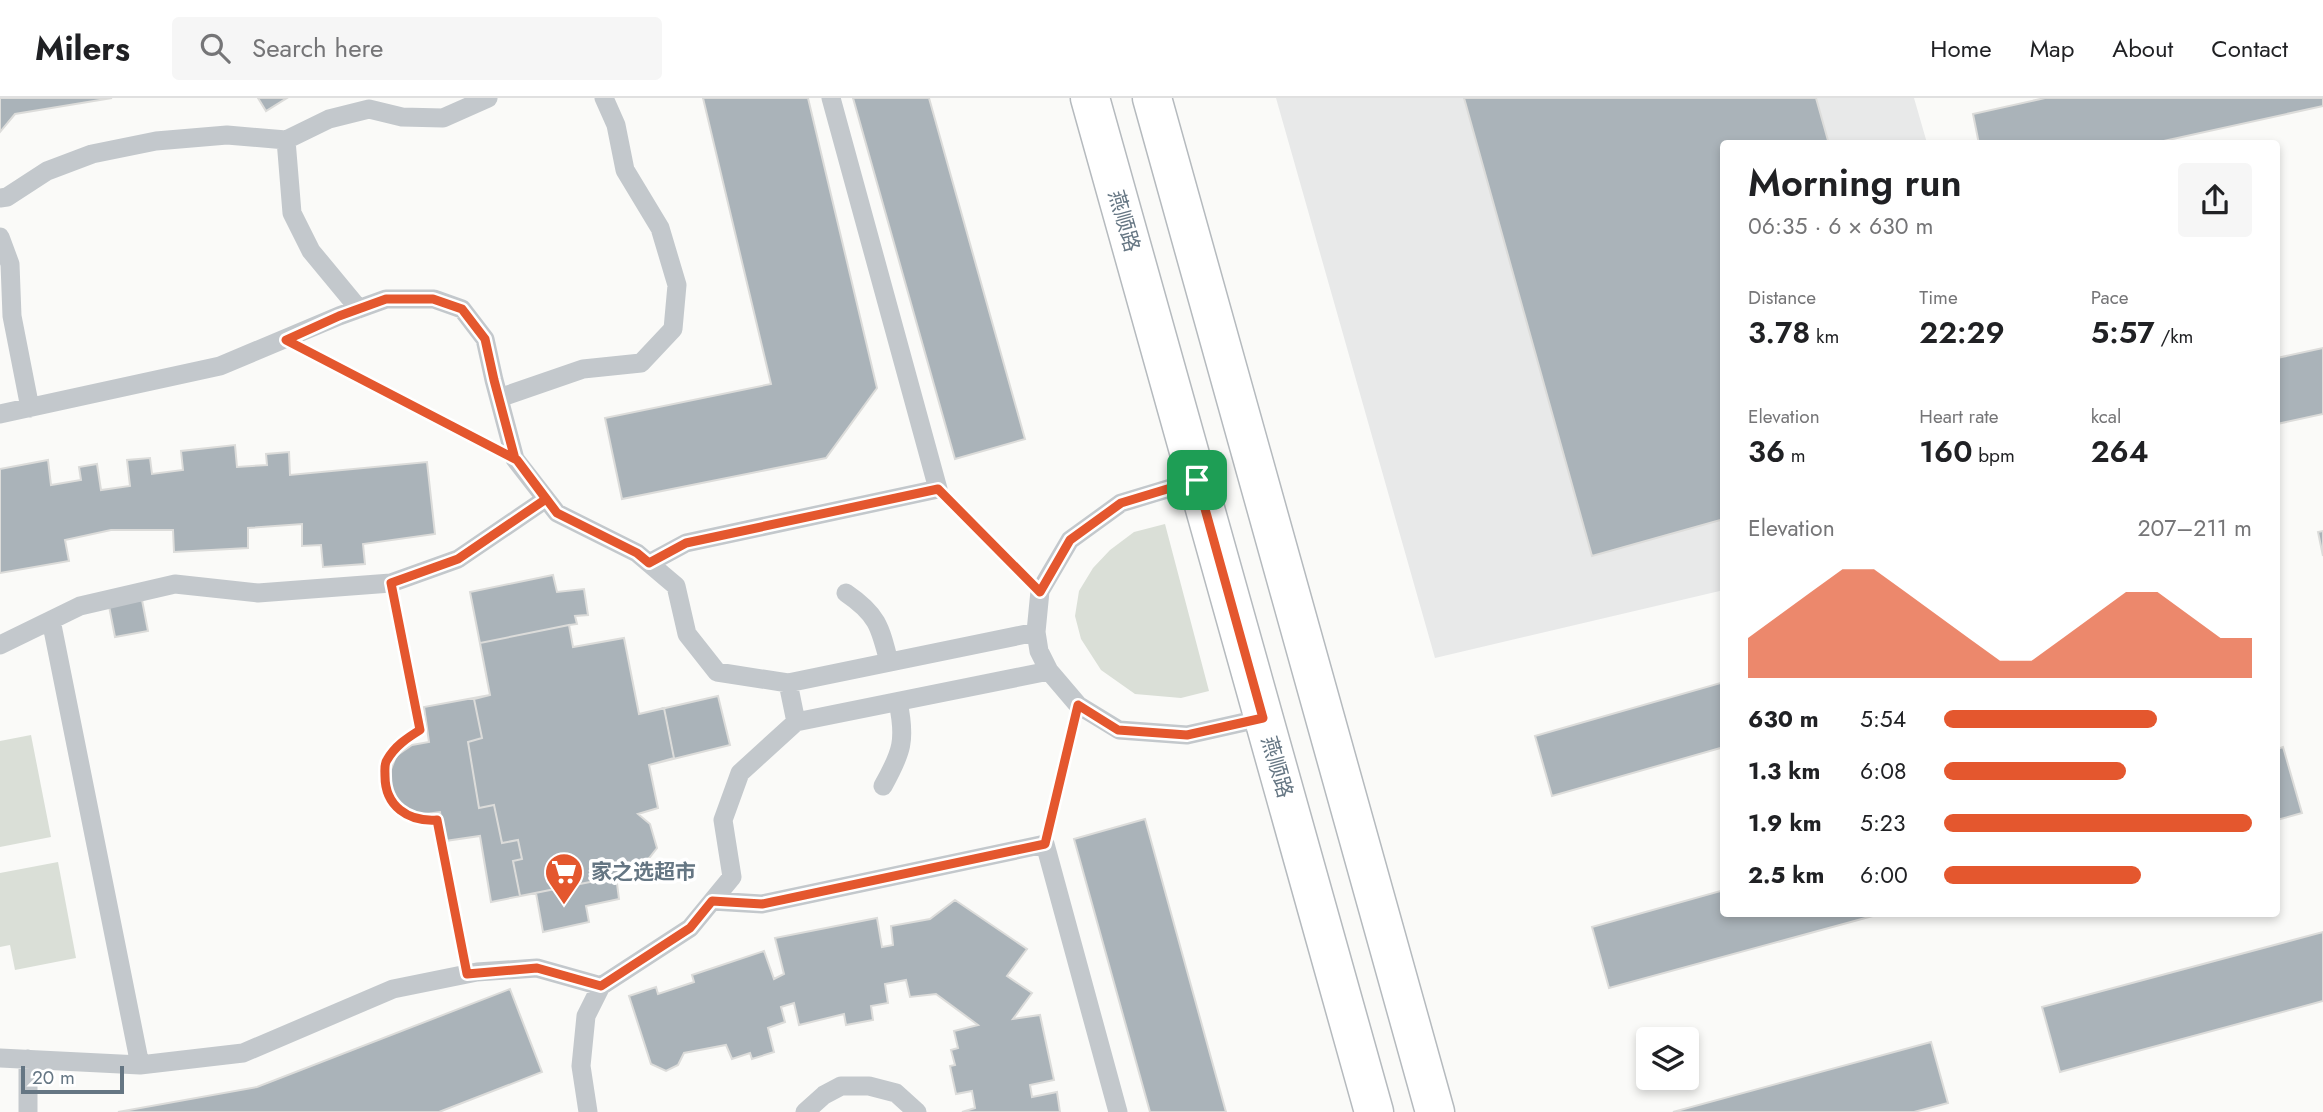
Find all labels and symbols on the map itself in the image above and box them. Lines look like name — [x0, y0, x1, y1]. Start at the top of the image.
street label: 燕顺路 — [1101, 187, 1147, 255]
pin — [1167, 450, 1227, 510]
street label: 燕顺路 — [1254, 733, 1300, 801]
supermarket icon: 家之选超市 — [543, 851, 585, 906]
place label: 家之选超市 — [591, 857, 696, 887]
scale bar — [21, 1063, 124, 1095]

